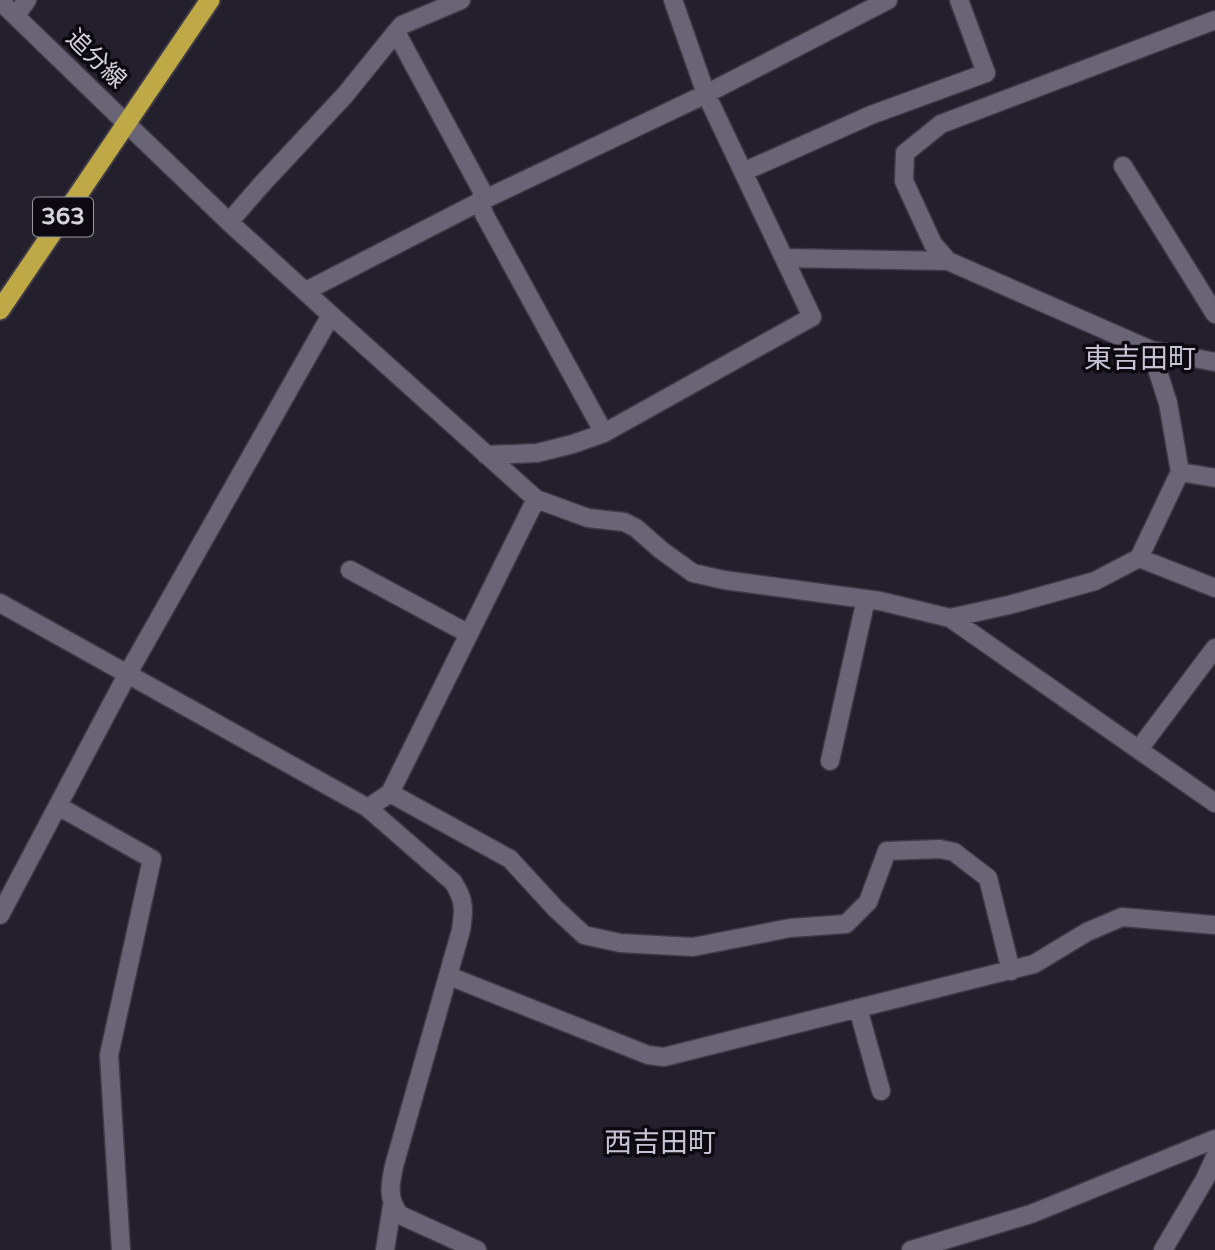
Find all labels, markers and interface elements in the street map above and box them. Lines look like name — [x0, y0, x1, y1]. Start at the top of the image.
street label: 追分線 — [60, 24, 132, 94]
road number: 363 — [33, 198, 93, 236]
district label: 東吉田町 — [1084, 342, 1196, 376]
district label: 西吉田町 — [604, 1126, 716, 1160]

